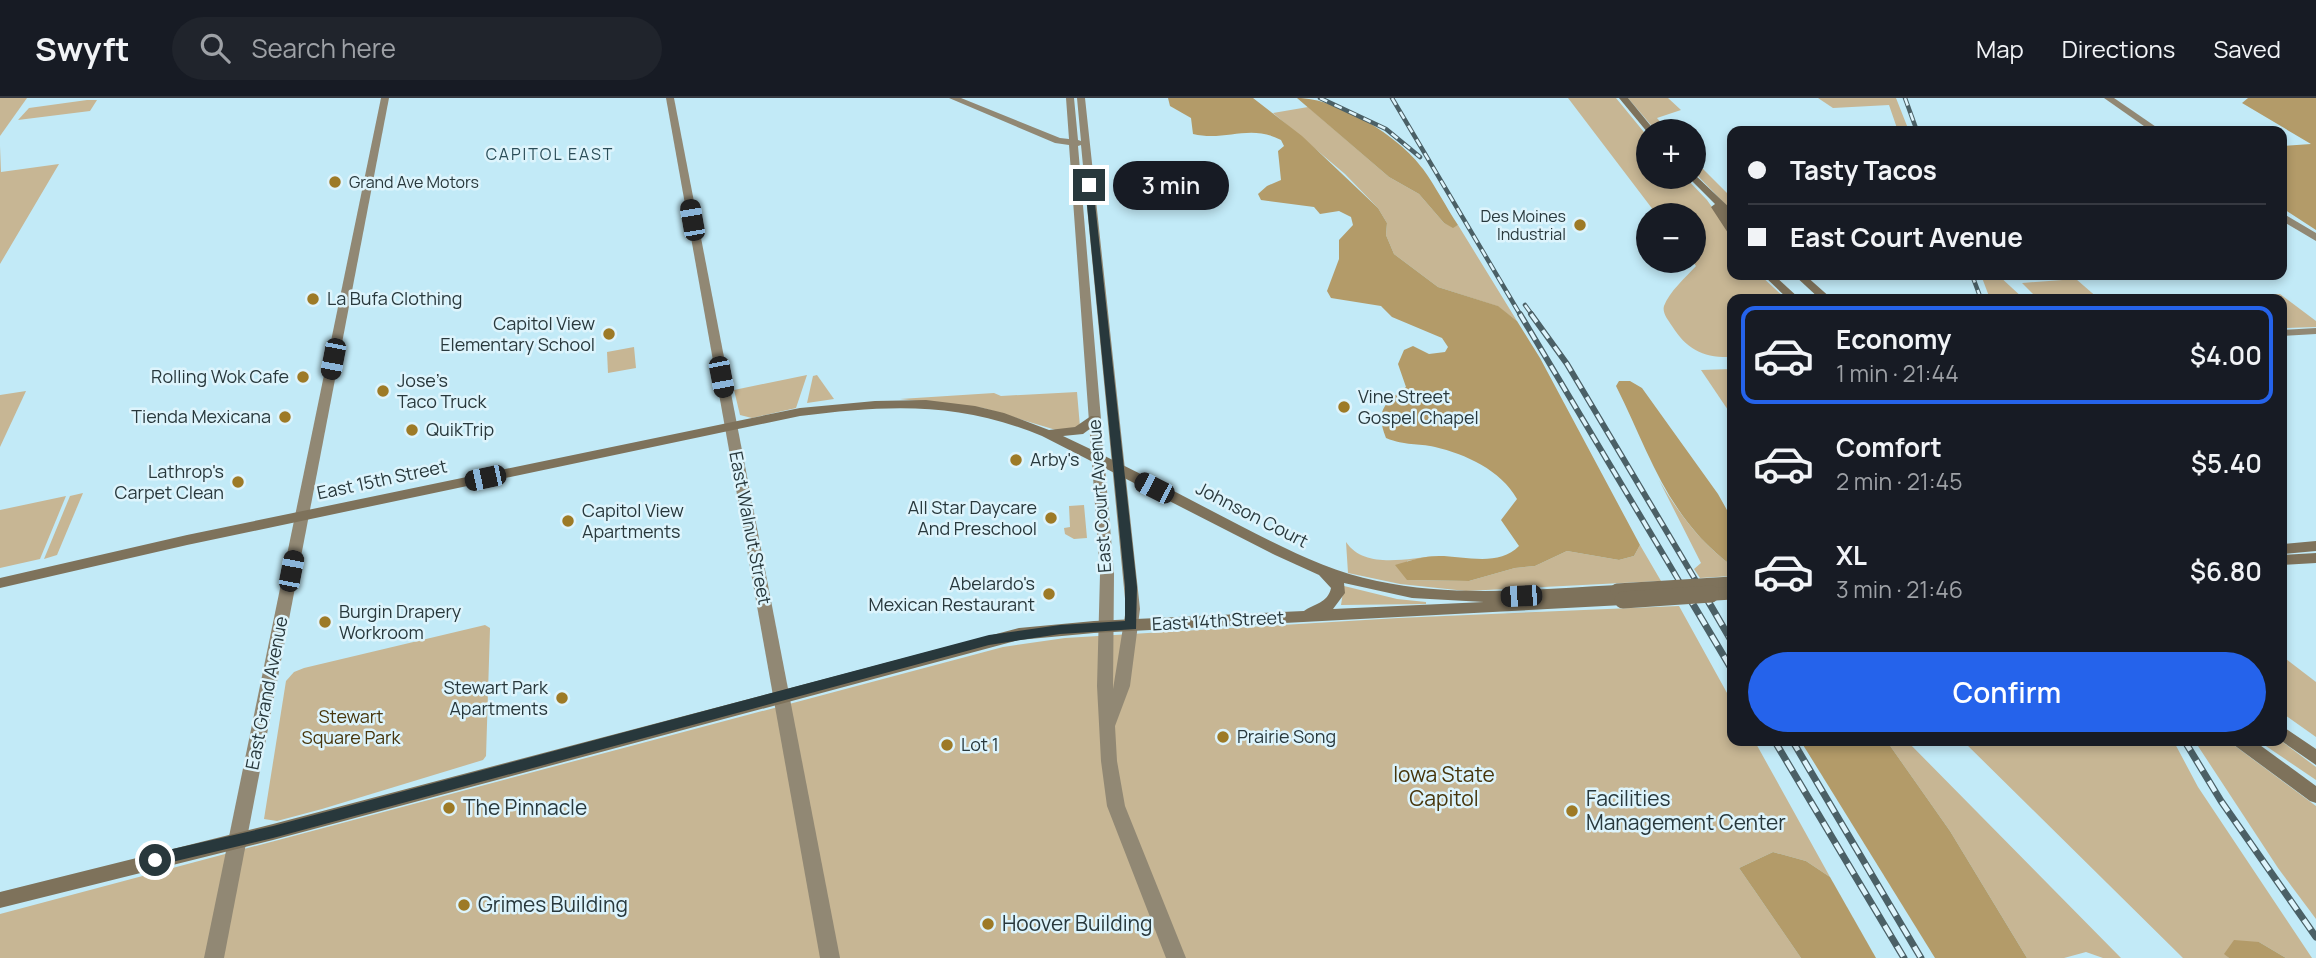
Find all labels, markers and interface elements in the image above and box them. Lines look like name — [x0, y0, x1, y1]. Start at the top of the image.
search box — [172, 17, 662, 80]
text: Swyft — [35, 26, 130, 71]
icon: search — [196, 29, 234, 67]
text: Search here — [252, 30, 396, 66]
text: Map — [1976, 32, 2024, 65]
text: Directions — [2062, 32, 2175, 65]
text: Saved — [2213, 32, 2281, 65]
map controls — [1636, 119, 1706, 273]
button: + — [1636, 119, 1706, 189]
district label: CAPITOL EAST — [486, 143, 614, 165]
text: Tasty Tacos — [1790, 152, 1937, 188]
callout: 3 min — [1114, 160, 1229, 210]
route end — [1073, 169, 1105, 201]
text: 3 min — [1142, 169, 1200, 201]
place label: Grand Ave Motors — [349, 171, 479, 193]
marker: Grand Ave Motors — [327, 174, 343, 190]
car — [679, 197, 706, 243]
button: − — [1636, 203, 1706, 273]
place label: Des Moines Industrial — [1480, 205, 1566, 245]
marker: Des Moines Industrial — [1572, 217, 1588, 233]
text: East Court Avenue — [1790, 219, 2023, 255]
place label: La Bufa Clothing — [327, 286, 462, 310]
marker: La Bufa Clothing — [305, 291, 321, 307]
place label: Capitol View Elementary School — [440, 311, 595, 356]
text: Economy — [1836, 321, 1951, 357]
icon: car — [1752, 324, 1815, 387]
marker: Capitol View Elementary School — [601, 326, 617, 342]
car — [319, 336, 348, 382]
text: $4.00 — [2190, 337, 2262, 373]
car — [707, 354, 736, 400]
text: 1 min · 21:44 — [1836, 357, 1959, 389]
place label: Rolling Wok Cafe — [151, 364, 289, 388]
place label: Jose’s Taco Truck — [397, 368, 487, 413]
marker: Rolling Wok Cafe — [295, 369, 311, 385]
marker: Jose’s Taco Truck — [375, 383, 391, 399]
place label: Vine Street Gospel Chapel — [1358, 384, 1479, 429]
marker: Vine Street Gospel Chapel — [1336, 399, 1352, 415]
place label: Tienda Mexicana — [131, 404, 271, 428]
marker: Tienda Mexicana — [277, 409, 293, 425]
place label: QuikTrip — [426, 417, 494, 441]
street label: East Court Avenue — [1082, 419, 1116, 574]
marker: QuikTrip — [404, 422, 420, 438]
text: Comfort — [1836, 429, 1942, 465]
icon: car — [1752, 432, 1815, 495]
text: $5.40 — [2191, 445, 2262, 481]
place label: Arby's — [1030, 447, 1079, 471]
street label: East Walnut Street — [724, 449, 778, 607]
marker: Arby's — [1008, 452, 1024, 468]
street label: East 15th Street — [315, 454, 449, 505]
place label: Lathrop's Carpet Clean — [115, 459, 224, 504]
car — [463, 463, 508, 493]
text: 2 min · 21:45 — [1836, 465, 1962, 497]
car — [1131, 469, 1178, 507]
marker: Lathrop's Carpet Clean — [230, 474, 246, 490]
street label: Johnson Court — [1192, 476, 1313, 553]
place label: All Star Daycare And Preschool — [908, 495, 1037, 540]
place label: Capitol View Apartments — [582, 498, 684, 543]
marker: All Star Daycare And Preschool — [1043, 510, 1059, 526]
marker: Capitol View Apartments — [560, 513, 576, 529]
text: XL — [1836, 537, 1867, 573]
icon: car — [1752, 540, 1815, 603]
car — [277, 548, 306, 594]
text: $6.80 — [2190, 553, 2262, 589]
place label: Abelardo's Mexican Restaurant — [869, 571, 1035, 616]
text: 3 min · 21:46 — [1836, 573, 1963, 605]
car — [1500, 584, 1543, 608]
marker: Abelardo's Mexican Restaurant — [1041, 586, 1057, 602]
place label: Burgin Drapery Workroom — [339, 599, 462, 644]
street label: East 14th Street — [1151, 605, 1285, 635]
street label: East Grand Avenue — [239, 614, 293, 772]
marker: Burgin Drapery Workroom — [317, 614, 333, 630]
button: Confirm — [1748, 652, 2266, 732]
place label: Stewart Park Apartments — [443, 675, 549, 720]
marker: Stewart Park Apartments — [554, 690, 570, 706]
park label: Stewart Square Park — [302, 704, 401, 749]
place label: Prairie Song — [1237, 724, 1336, 748]
marker: Prairie Song — [1215, 729, 1231, 745]
place label: Lot 1 — [961, 732, 999, 756]
marker: Lot 1 — [939, 737, 955, 753]
park label: Iowa State Capitol — [1393, 760, 1495, 812]
place label: Facilities Management Center — [1586, 784, 1786, 836]
place label: The Pinnacle — [463, 793, 587, 821]
marker: The Pinnacle — [441, 800, 457, 816]
marker: Facilities Management Center — [1564, 803, 1580, 819]
route start — [139, 844, 171, 876]
place label: Grimes Building — [478, 890, 628, 918]
marker: Grimes Building — [456, 897, 472, 913]
place label: Hoover Building — [1002, 909, 1153, 937]
marker: Hoover Building — [980, 916, 996, 932]

